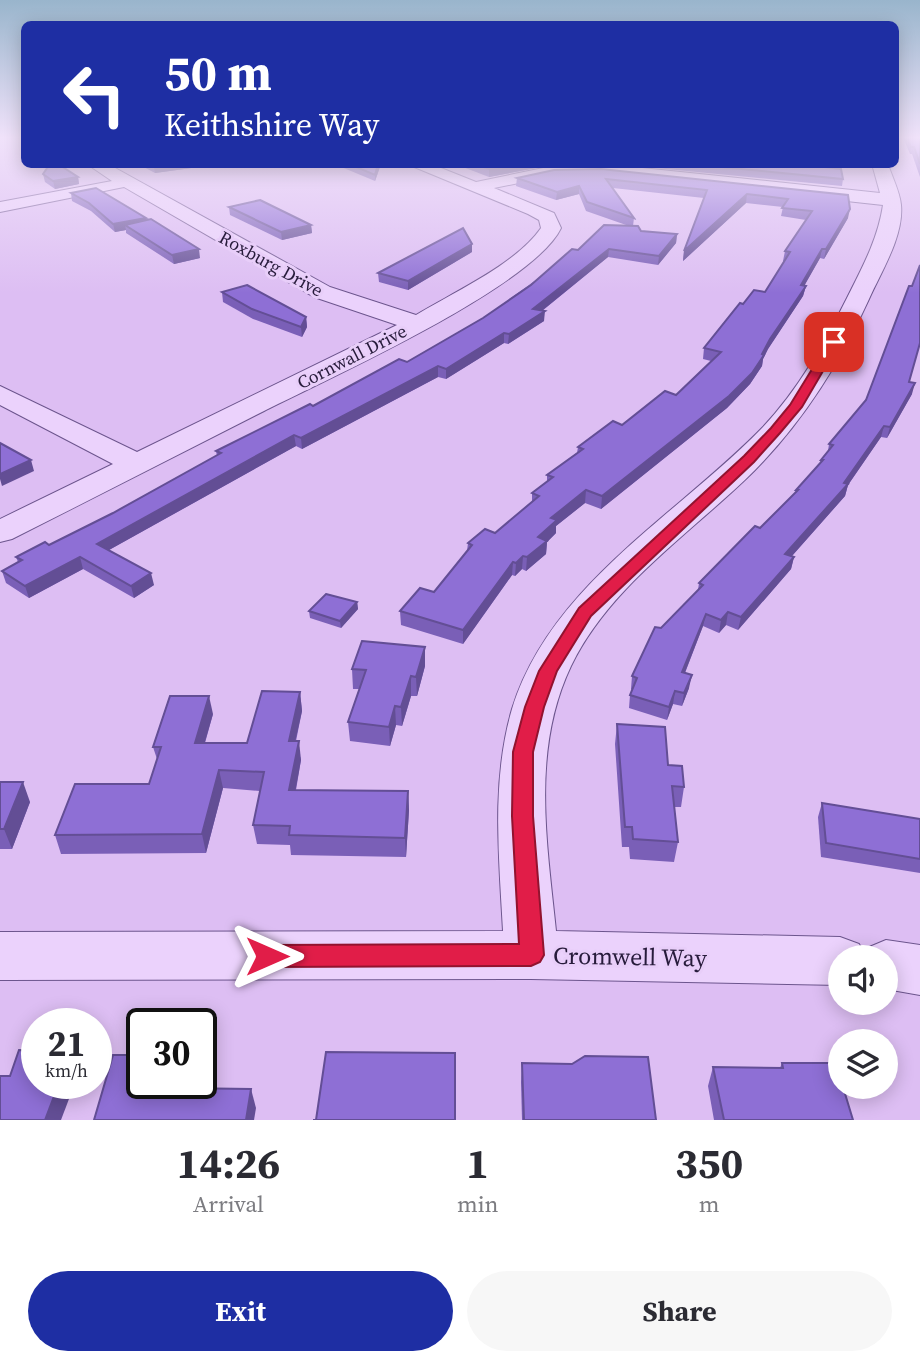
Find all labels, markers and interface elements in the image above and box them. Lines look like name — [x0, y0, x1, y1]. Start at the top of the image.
text: 50 m — [164, 39, 272, 106]
icon: left — [49, 49, 140, 140]
text: Keithshire Way — [164, 103, 379, 147]
street label: Roxburg Drive — [215, 225, 328, 303]
pin — [804, 312, 864, 372]
street label: Cornwall Drive — [293, 318, 411, 395]
icon: arrive — [815, 323, 853, 361]
position arrow — [230, 919, 304, 993]
street label: Cromwell Way — [553, 939, 708, 974]
map controls — [828, 945, 898, 1099]
button: sound — [828, 945, 898, 1015]
speed limit sign: 30 — [126, 1008, 217, 1099]
text: 21 — [48, 1020, 85, 1068]
button: layers — [828, 1029, 898, 1099]
text: km/h — [45, 1058, 88, 1083]
text: 14:26 — [177, 1134, 280, 1192]
text: 1 — [466, 1134, 489, 1192]
text: 350 — [675, 1134, 743, 1192]
text: Arrival — [193, 1188, 264, 1220]
text: min — [457, 1188, 498, 1220]
text: m — [699, 1188, 720, 1220]
button: Exit — [28, 1271, 453, 1351]
button: Share — [467, 1271, 892, 1351]

